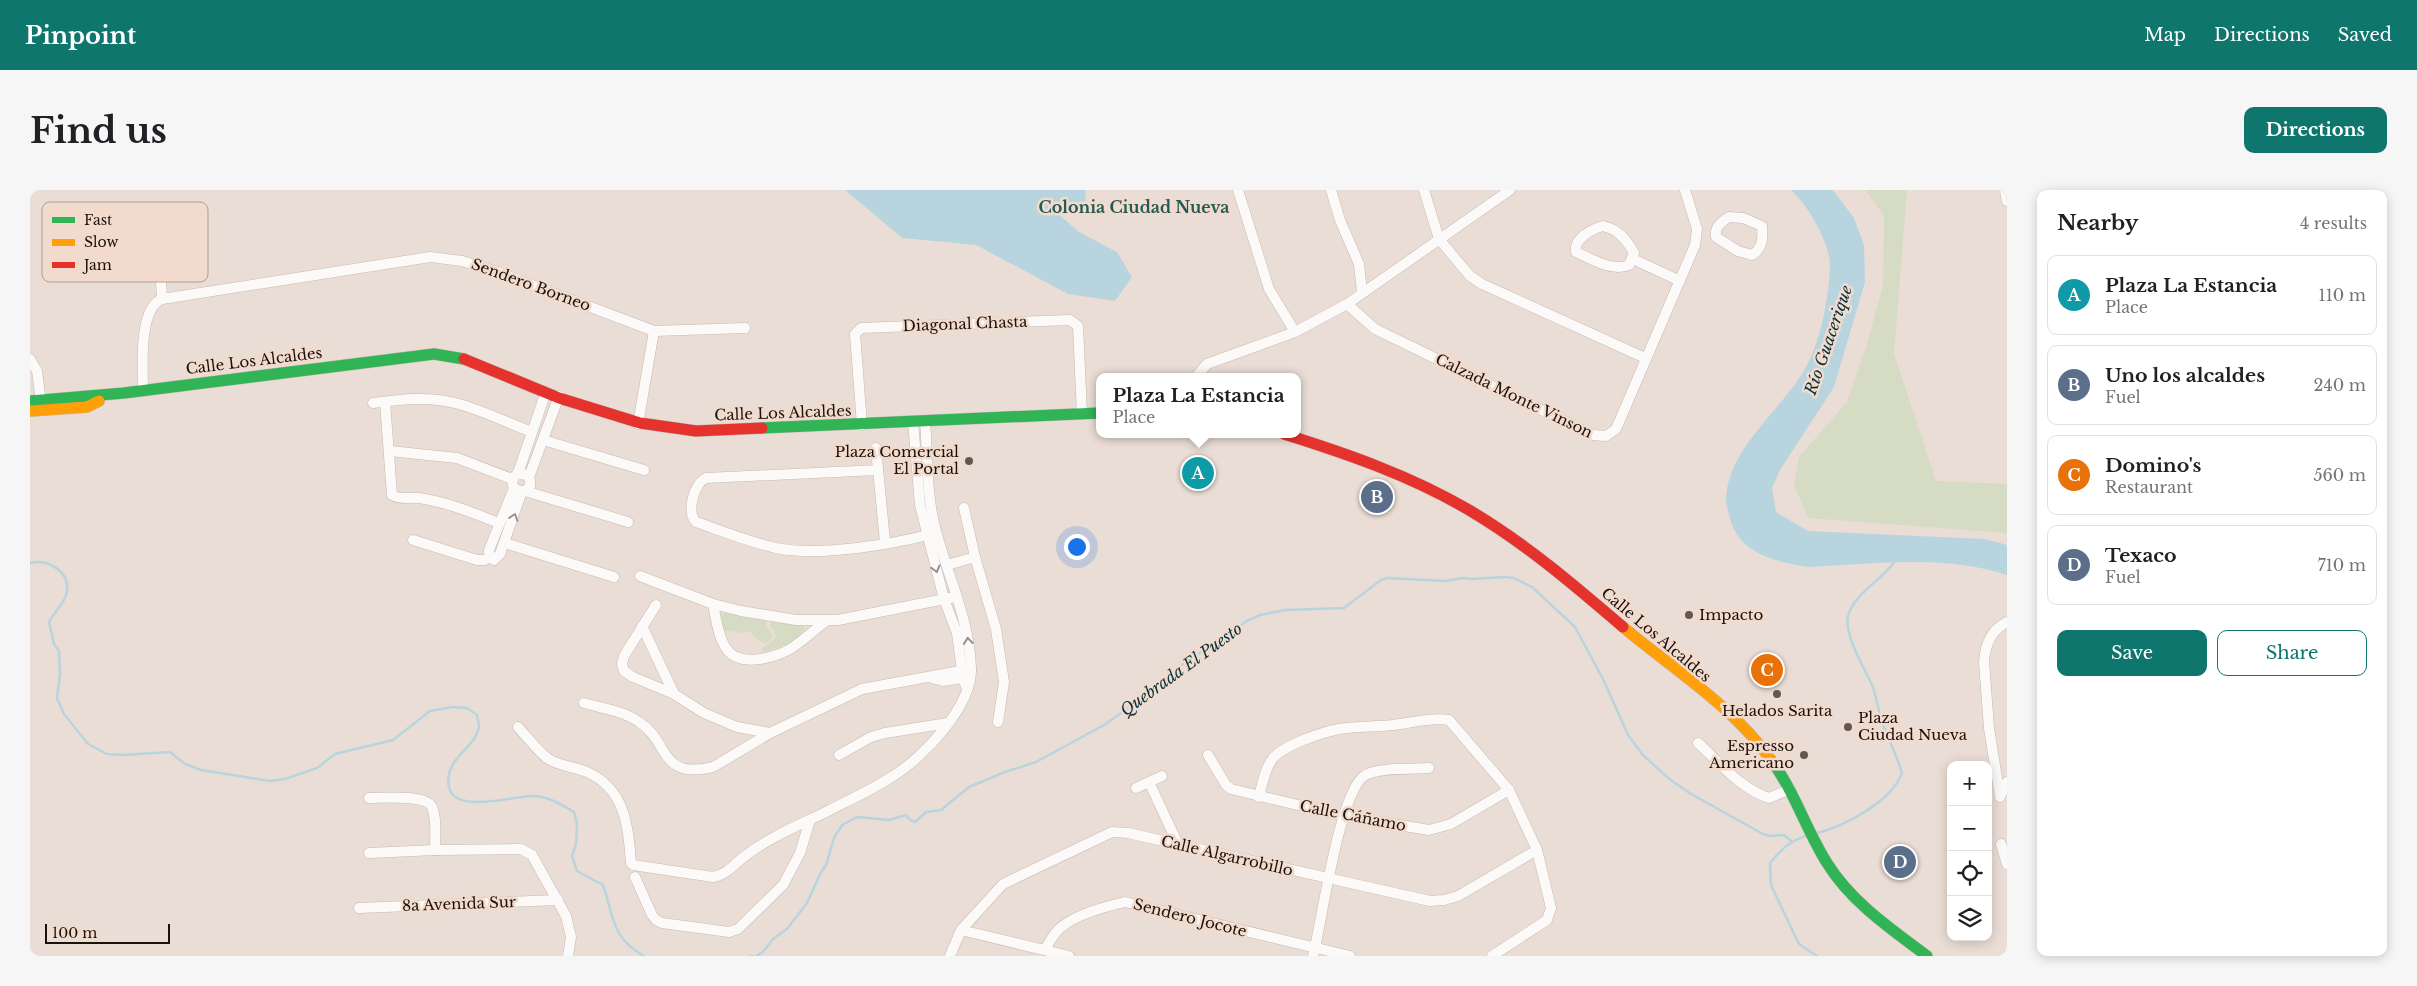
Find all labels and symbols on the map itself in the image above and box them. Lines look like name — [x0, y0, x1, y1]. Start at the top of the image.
district label: Colonia Ciudad Nueva — [1039, 197, 1229, 217]
legend — [42, 202, 208, 282]
text: Fast — [84, 211, 113, 229]
text: Slow — [84, 233, 118, 251]
street label: Sendero Borneo — [469, 254, 594, 315]
text: Jam — [82, 256, 112, 274]
water label: Río Guacerique — [1800, 282, 1856, 398]
street label: Diagonal Chasta — [902, 312, 1028, 335]
street label: Calle Los Alcaldes — [185, 343, 323, 378]
street label: Calzada Monte Vinson — [1433, 349, 1596, 442]
street label: Calle Los Alcaldes — [714, 401, 852, 424]
place label: Plaza Comercial El Portal — [835, 442, 959, 478]
pin: A — [1182, 454, 1214, 492]
marker: Plaza Comercial El Portal — [963, 455, 975, 467]
pin: B — [1361, 478, 1393, 516]
one-way arrow — [508, 513, 518, 521]
your location — [1064, 534, 1090, 560]
one-way arrow — [930, 564, 941, 573]
street label: Calle Los Alcaldes — [1598, 583, 1715, 686]
place label: Impacto — [1699, 605, 1764, 624]
marker: Impacto — [1683, 609, 1695, 621]
water label: Quebrada El Puesto — [1116, 618, 1246, 720]
one-way arrow — [963, 637, 974, 645]
pin: C — [1751, 651, 1783, 689]
marker: Helados Sarita — [1771, 688, 1783, 700]
place label: Helados Sarita — [1722, 701, 1833, 720]
place label: Plaza Ciudad Nueva — [1858, 708, 1968, 744]
marker: Plaza Ciudad Nueva — [1842, 721, 1854, 733]
place label: Espresso Americano — [1708, 736, 1794, 772]
marker: Espresso Americano — [1798, 749, 1810, 761]
street label: Calle Cáñamo — [1298, 796, 1408, 835]
street label: Calle Algarrobillo — [1159, 831, 1295, 880]
pin: D — [1884, 843, 1916, 881]
street label: 8a Avenida Sur — [402, 892, 517, 915]
street label: Sendero Jocote — [1132, 894, 1249, 941]
scale bar — [45, 921, 170, 944]

